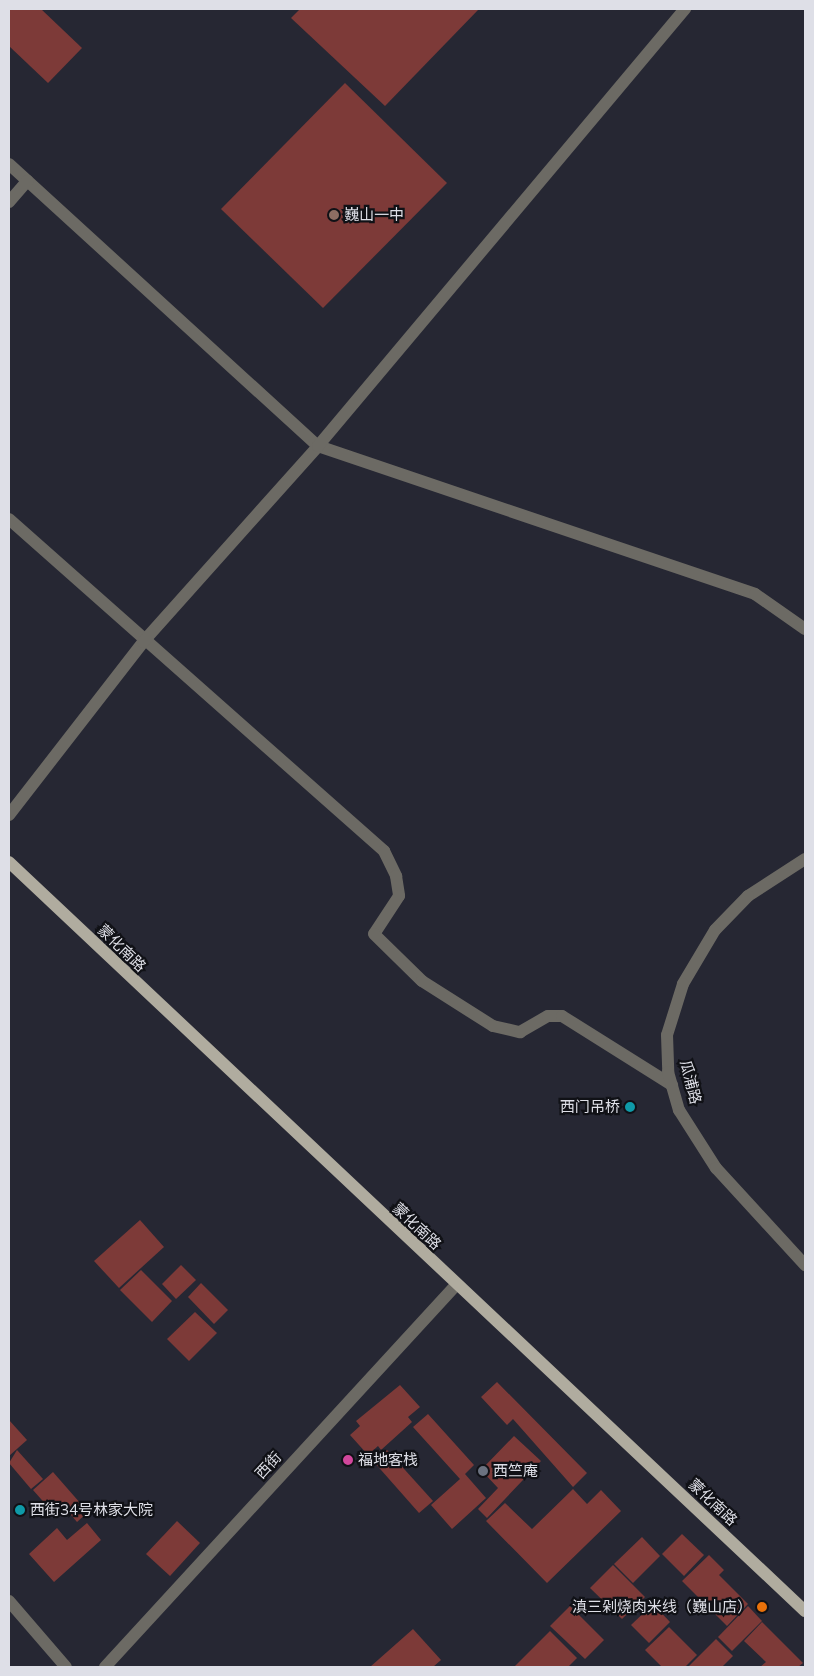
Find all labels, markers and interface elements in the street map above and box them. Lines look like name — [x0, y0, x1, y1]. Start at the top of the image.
place label: 巍山一中 — [344, 206, 404, 224]
marker: 巍山一中 — [328, 209, 340, 221]
street label: 蒙化南路 — [94, 921, 150, 975]
street label: 瓜浦路 — [677, 1058, 705, 1106]
place label: 西门吊桥 — [560, 1098, 620, 1116]
marker: 西门吊桥 — [624, 1101, 636, 1113]
street label: 蒙化南路 — [389, 1199, 445, 1253]
street label: 西街 — [251, 1448, 285, 1482]
place label: 福地客栈 — [358, 1451, 418, 1469]
marker: 福地客栈 — [342, 1454, 354, 1466]
place label: 西竺庵 — [493, 1462, 538, 1480]
marker: 西竺庵 — [477, 1465, 489, 1477]
street label: 蒙化南路 — [685, 1475, 741, 1529]
place label: 西街34号林家大院 — [30, 1501, 153, 1519]
marker: 西街34号林家大院 — [14, 1504, 26, 1516]
place label: 滇三剁烧肉米线（巍山店） — [572, 1598, 752, 1616]
marker: 滇三剁烧肉米线（巍山店） — [756, 1601, 768, 1613]

